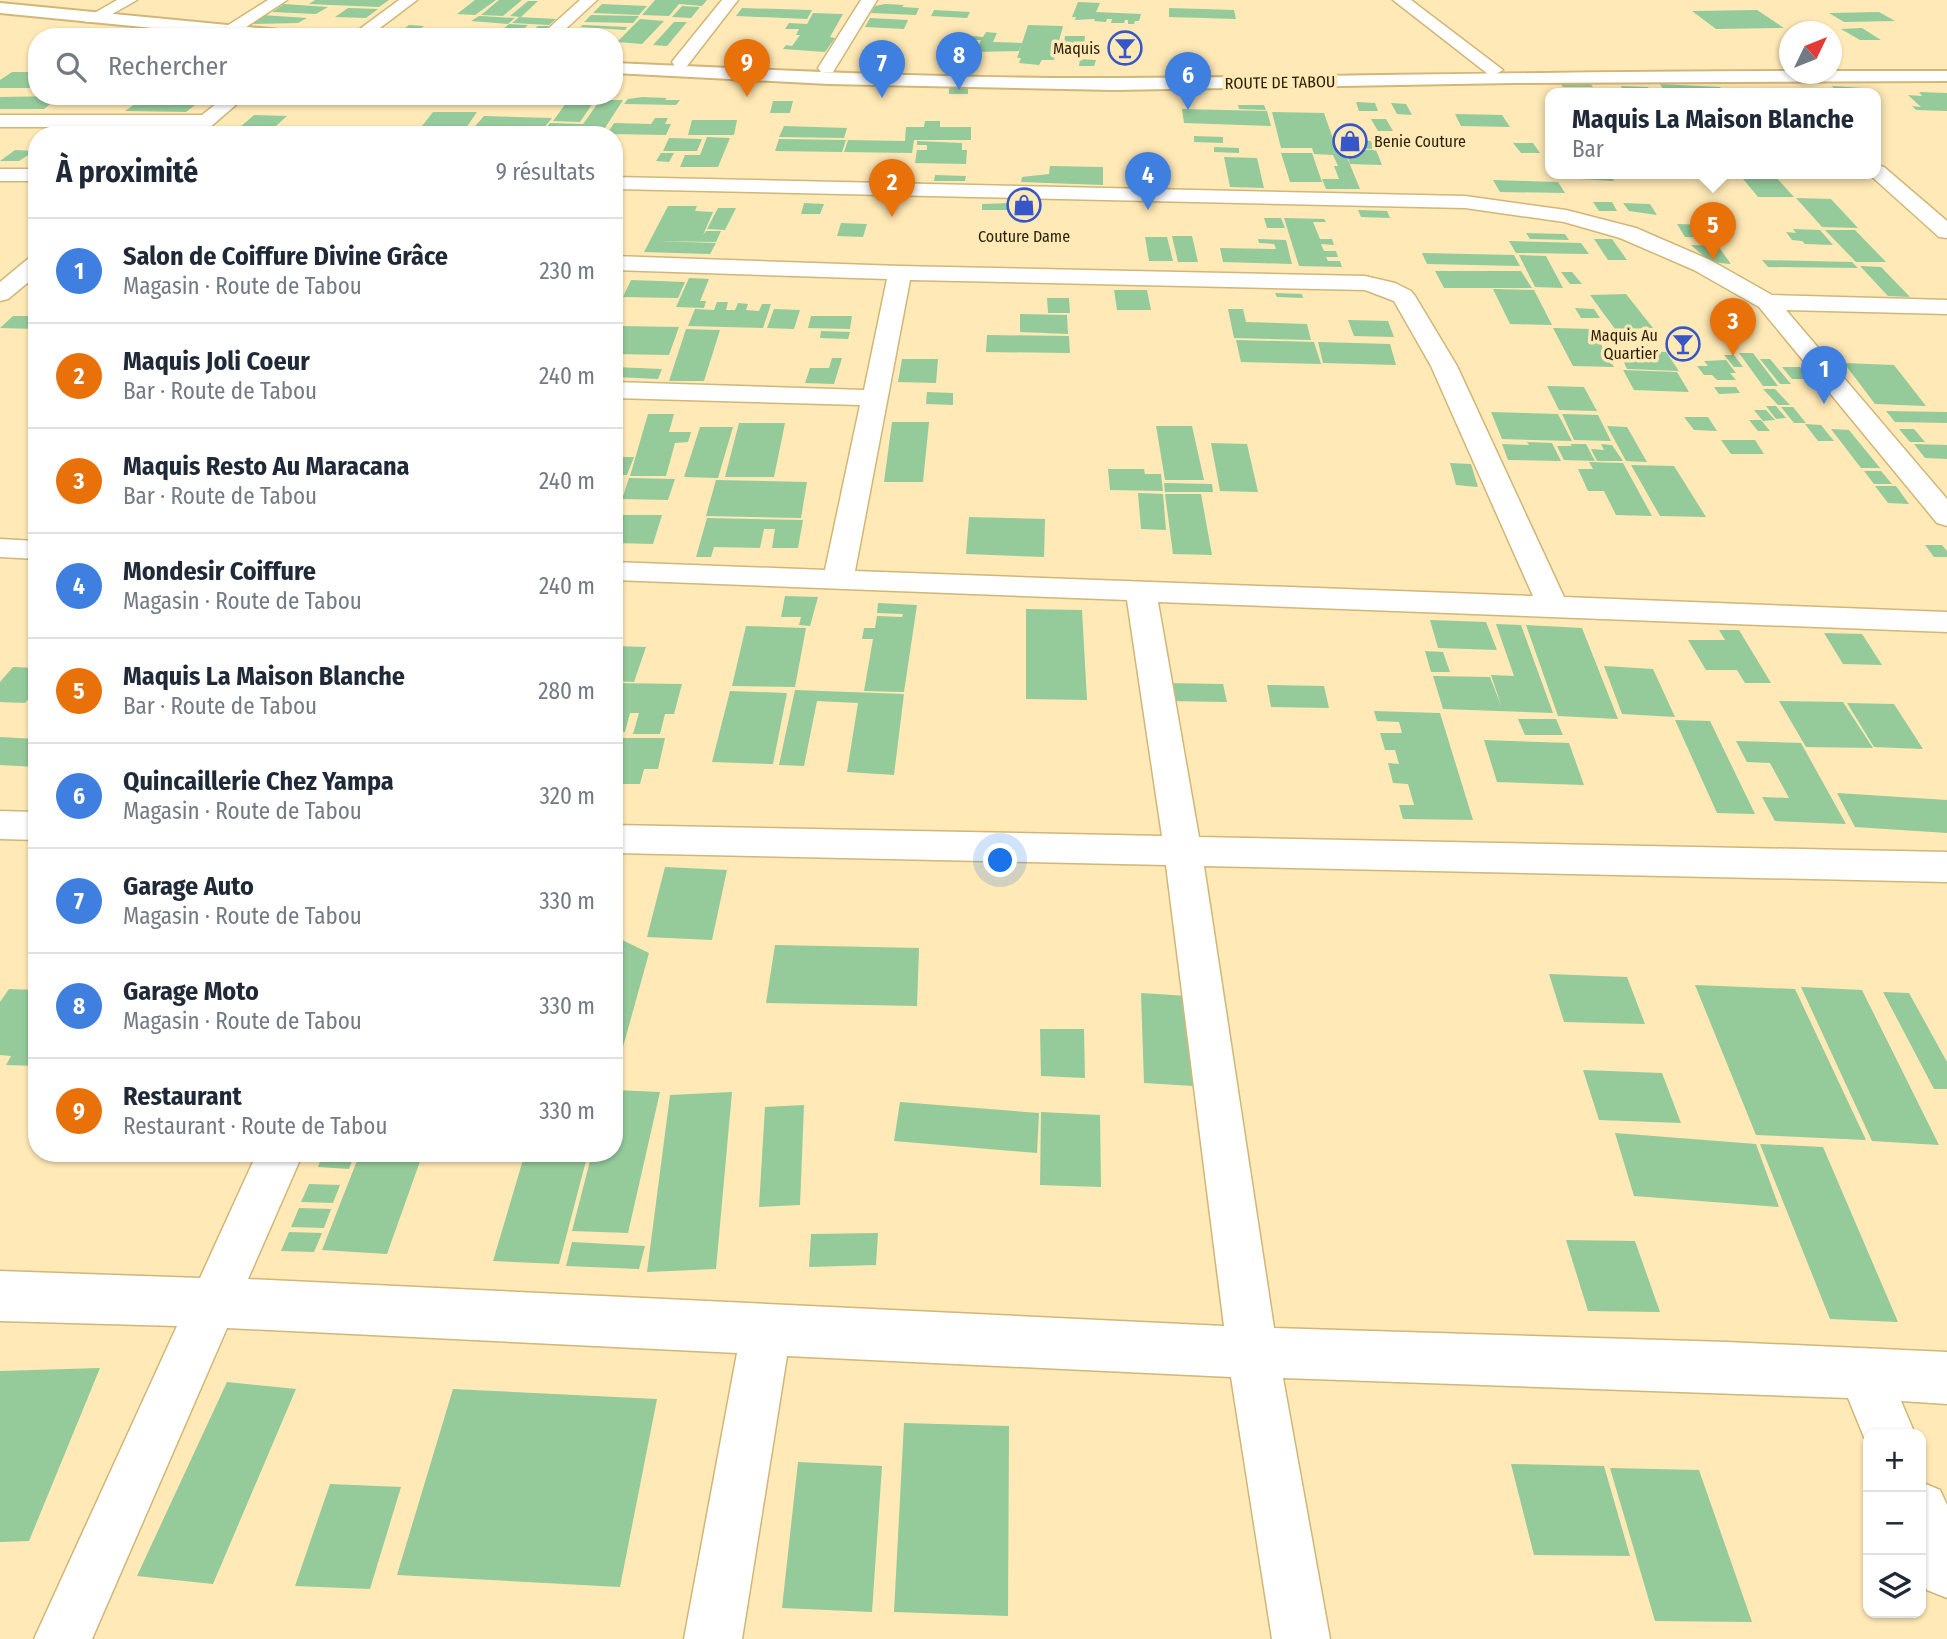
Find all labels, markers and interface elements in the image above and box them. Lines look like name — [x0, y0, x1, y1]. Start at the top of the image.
north arrow — [1779, 21, 1842, 84]
search box — [28, 28, 623, 105]
bar icon: Maquis — [1106, 29, 1144, 67]
pin: 8 — [936, 32, 982, 90]
pin: 9 — [724, 39, 770, 97]
place label: Maquis — [1053, 39, 1100, 58]
pin: 7 — [859, 40, 905, 98]
icon: search — [52, 48, 90, 86]
text: Rechercher — [108, 51, 227, 82]
pin: 6 — [1165, 52, 1211, 110]
street label: ROUTE DE TABOU — [1225, 72, 1335, 93]
popup — [1545, 88, 1881, 179]
text: Maquis La Maison Blanche — [1572, 104, 1854, 135]
shop icon: Benie Couture — [1331, 122, 1369, 160]
place label: Benie Couture — [1374, 132, 1466, 151]
text: Bar — [1572, 135, 1604, 163]
pin: 4 — [1125, 152, 1171, 210]
text: À proximité — [56, 154, 198, 190]
text: 9 résultats — [496, 158, 595, 186]
pin: 2 — [869, 159, 915, 217]
shop icon: Couture Dame — [1005, 186, 1043, 224]
pin: 5 — [1690, 202, 1736, 260]
place label: Couture Dame — [978, 227, 1070, 246]
text: Salon de Coiffure Divine Grâce — [123, 241, 448, 272]
text: 1 — [74, 257, 84, 285]
text: 230 m — [539, 257, 595, 285]
text: Magasin · Route de Tabou — [123, 272, 362, 300]
pin: 3 — [1710, 298, 1756, 356]
bar icon: Maquis Au Quartier — [1664, 325, 1702, 363]
place label: Maquis Au Quartier — [1590, 326, 1658, 363]
text: Maquis Joli Coeur — [123, 346, 310, 377]
pin: 1 — [1801, 346, 1847, 404]
text: 2 — [74, 362, 84, 390]
text: 240 m — [539, 362, 595, 390]
text: Bar · Route de Tabou — [123, 377, 317, 405]
text: Maquis Resto Au Maracana — [123, 451, 410, 482]
text: 3 — [74, 467, 84, 495]
text: 240 m — [539, 467, 595, 495]
text: Bar · Route de Tabou — [123, 482, 317, 510]
text: Mondesir Coiffure — [123, 556, 316, 587]
text: 4 — [73, 572, 85, 600]
text: 240 m — [539, 572, 595, 600]
text: Magasin · Route de Tabou — [123, 587, 362, 615]
text: Maquis La Maison Blanche — [123, 661, 405, 692]
text: 5 — [73, 677, 85, 705]
text: 280 m — [538, 677, 595, 705]
text: Bar · Route de Tabou — [123, 692, 317, 720]
text: Quincaillerie Chez Yampa — [123, 766, 394, 797]
text: 6 — [73, 782, 85, 810]
text: 320 m — [540, 782, 595, 810]
text: Magasin · Route de Tabou — [123, 797, 362, 825]
your location — [983, 843, 1017, 877]
text: Garage Auto — [123, 871, 254, 902]
text: 7 — [74, 887, 84, 915]
text: 330 m — [539, 887, 595, 915]
text: Magasin · Route de Tabou — [123, 902, 362, 930]
text: Garage Moto — [123, 976, 259, 1007]
text: 8 — [73, 992, 85, 1020]
text: 330 m — [539, 992, 595, 1020]
text: Magasin · Route de Tabou — [123, 1007, 362, 1035]
text: Restaurant — [123, 1081, 242, 1112]
text: 9 — [73, 1097, 85, 1125]
text: 330 m — [539, 1097, 595, 1125]
text: Restaurant · Route de Tabou — [123, 1112, 387, 1140]
map controls — [1863, 1429, 1926, 1618]
button: + — [1863, 1429, 1926, 1492]
button: − — [1863, 1492, 1926, 1555]
button: layers — [1863, 1555, 1926, 1618]

